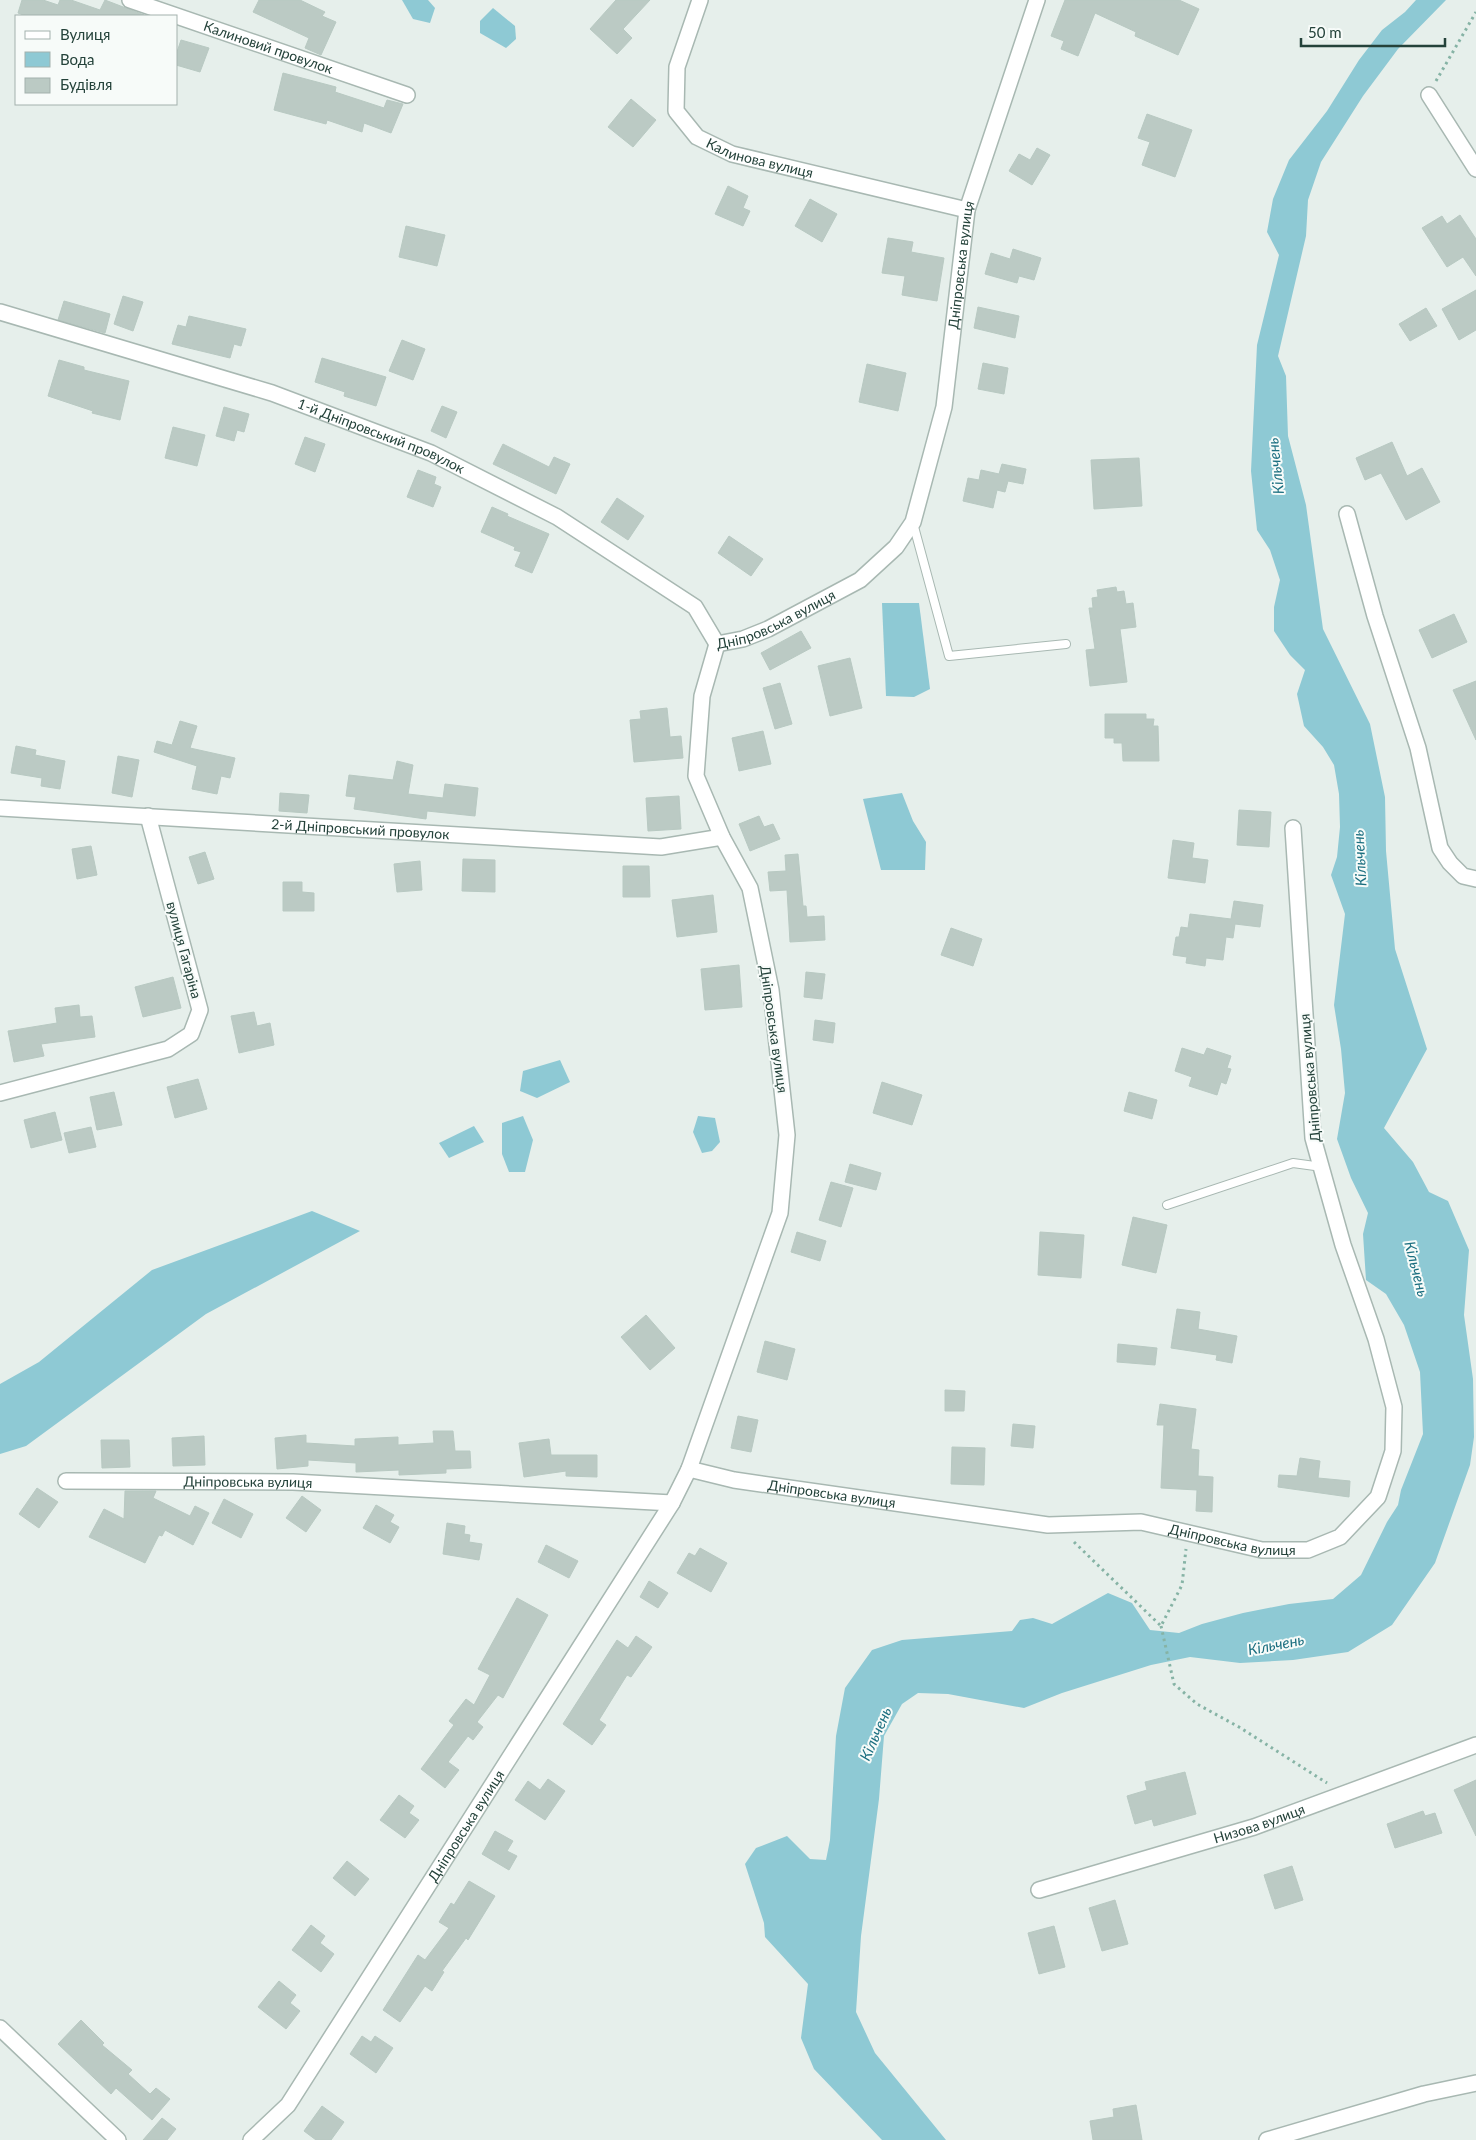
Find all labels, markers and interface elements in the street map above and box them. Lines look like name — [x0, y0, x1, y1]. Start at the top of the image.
legend — [15, 15, 178, 105]
scale bar — [1301, 15, 1445, 47]
street label: Калиновий провулок — [201, 17, 336, 77]
text: 50 m — [1308, 23, 1342, 41]
text: Вулиця — [60, 25, 110, 43]
text: Вода — [60, 50, 95, 68]
text: Будівля — [60, 75, 112, 93]
street label: Калинова вулиця — [704, 134, 815, 181]
street label: Дніпровська вулиця — [944, 198, 978, 330]
street label: 1-й Дніпровський провулок — [295, 394, 468, 477]
water label: Кільчень — [1263, 437, 1287, 495]
street label: Дніпровська вулиця — [715, 586, 838, 652]
street label: 2-й Дніпровський провулок — [271, 815, 451, 843]
water label: Кільчень — [1349, 829, 1369, 887]
street label: вулиця Гагаріна — [163, 900, 206, 1000]
street label: Дніпровська вулиця — [757, 964, 792, 1094]
street label: Дніпровська вулиця — [1295, 1013, 1324, 1143]
water label: Кільчень — [1401, 1239, 1433, 1299]
street label: Дніпровська вулиця — [183, 1473, 313, 1491]
street label: Дніпровська вулиця — [767, 1476, 897, 1511]
street label: Дніпровська вулиця — [1167, 1520, 1296, 1559]
water label: Кільчень — [1246, 1630, 1306, 1658]
water label: Кільчень — [855, 1704, 895, 1763]
street label: Дніпровська вулиця — [424, 1767, 507, 1885]
street label: Низова вулиця — [1211, 1800, 1307, 1846]

